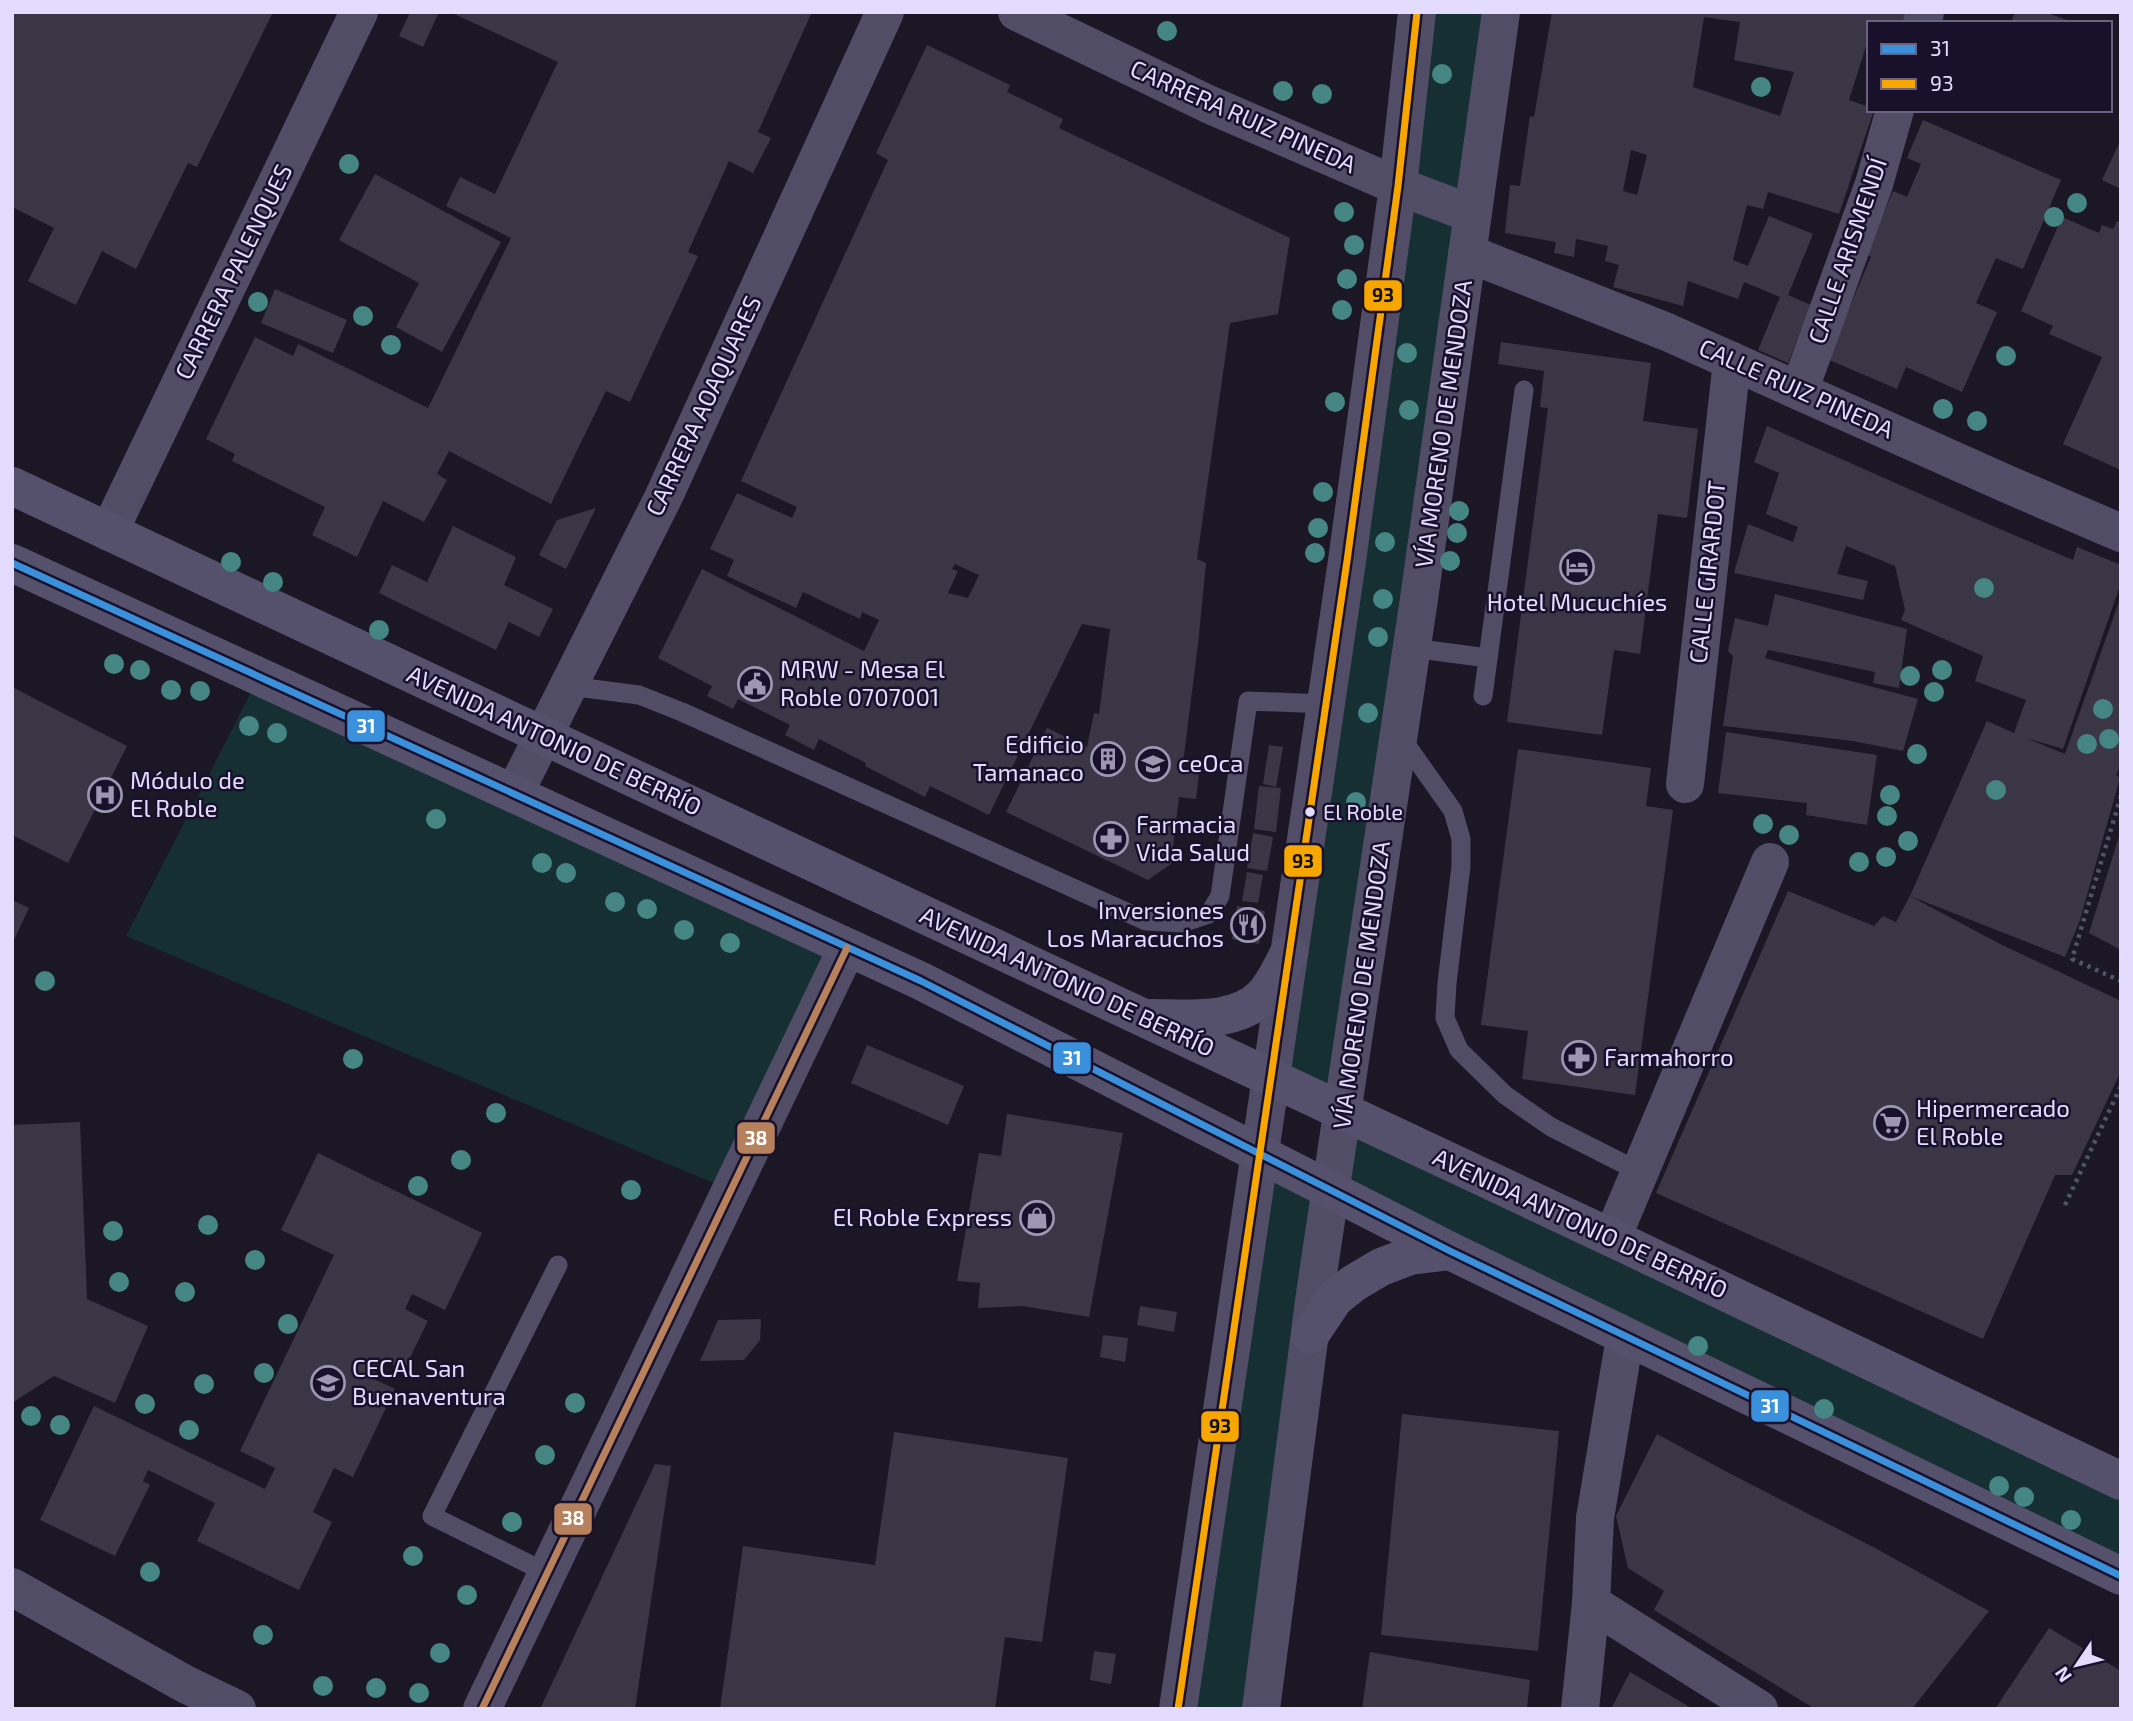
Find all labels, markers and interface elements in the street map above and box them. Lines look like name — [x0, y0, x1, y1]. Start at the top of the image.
legend — [1867, 21, 2112, 112]
text: 31 — [1930, 35, 1950, 60]
street label: CARRERA RUIZ PINEDA — [1126, 53, 1361, 178]
text: 93 — [1930, 70, 1954, 95]
street label: CALLE ARISMENDÍ — [1801, 153, 1892, 347]
street label: CARRERA PALENQUES — [168, 159, 297, 384]
street label: VÍA MORENO DE MENDOZA — [1408, 278, 1477, 570]
line badge: 93 — [1363, 279, 1403, 312]
text: 93 — [1372, 283, 1394, 306]
street label: CARRERA AOAQUARES — [639, 291, 766, 520]
street label: CALLE RUIZ PINEDA — [1695, 332, 1898, 444]
street label: CALLE GIRARDOT — [1682, 479, 1731, 665]
hotel icon: Hotel Mucuchíes — [1558, 548, 1596, 586]
place label: Hotel Mucuchíes — [1487, 587, 1667, 616]
place label: MRW - Mesa El Roble 0707001 — [780, 654, 945, 711]
street label: AVENIDA ANTONIO DE BERRÍO — [403, 659, 706, 821]
public building icon: MRW - Mesa El Roble 0707001 — [736, 665, 774, 703]
line badge: 31 — [346, 709, 386, 743]
text: 31 — [357, 714, 375, 737]
place label: Edificio Tamanaco — [973, 729, 1084, 786]
building icon: Edificio Tamanaco — [1089, 740, 1127, 778]
school or university icon: ceOca — [1134, 745, 1172, 783]
place label: ceOca — [1178, 748, 1243, 777]
place label: Módulo de El Roble — [130, 765, 245, 822]
hospital icon: Módulo de El Roble — [86, 776, 124, 814]
place label: El Roble — [1323, 798, 1403, 824]
marker: El Roble — [1303, 805, 1317, 819]
place label: Farmacia Vida Salud — [1136, 809, 1250, 866]
pharmacy icon: Farmacia Vida Salud — [1092, 820, 1130, 858]
street label: VÍA MORENO DE MENDOZA — [1326, 839, 1395, 1131]
line badge: 93 — [1283, 844, 1323, 878]
text: 93 — [1292, 849, 1314, 872]
place label: Inversiones Los Maracuchos — [1047, 895, 1224, 952]
street label: AVENIDA ANTONIO DE BERRÍO — [916, 900, 1219, 1062]
restaurant icon: Inversiones Los Maracuchos — [1229, 906, 1267, 944]
pharmacy icon: Farmahorro — [1560, 1039, 1598, 1077]
line badge: 31 — [1052, 1041, 1092, 1075]
place label: Farmahorro — [1604, 1042, 1734, 1071]
text: 31 — [1063, 1046, 1081, 1069]
place label: Hipermercado El Roble — [1916, 1093, 2070, 1150]
supermarket icon: Hipermercado El Roble — [1872, 1104, 1910, 1142]
line badge: 38 — [736, 1121, 776, 1155]
text: 38 — [745, 1126, 767, 1149]
street label: AVENIDA ANTONIO DE BERRÍO — [1429, 1142, 1732, 1304]
shop icon: El Roble Express — [1018, 1199, 1056, 1237]
place label: El Roble Express — [833, 1202, 1012, 1231]
place label: CECAL San Buenaventura — [352, 1353, 506, 1410]
school or university icon: CECAL San Buenaventura — [309, 1364, 347, 1402]
line badge: 31 — [1750, 1389, 1790, 1423]
text: 31 — [1761, 1394, 1779, 1417]
line badge: 93 — [1200, 1410, 1240, 1443]
text: 93 — [1209, 1414, 1231, 1437]
line badge: 38 — [553, 1502, 593, 1536]
text: 38 — [562, 1506, 584, 1529]
north arrow — [2042, 1630, 2112, 1700]
text: N — [2049, 1663, 2076, 1687]

